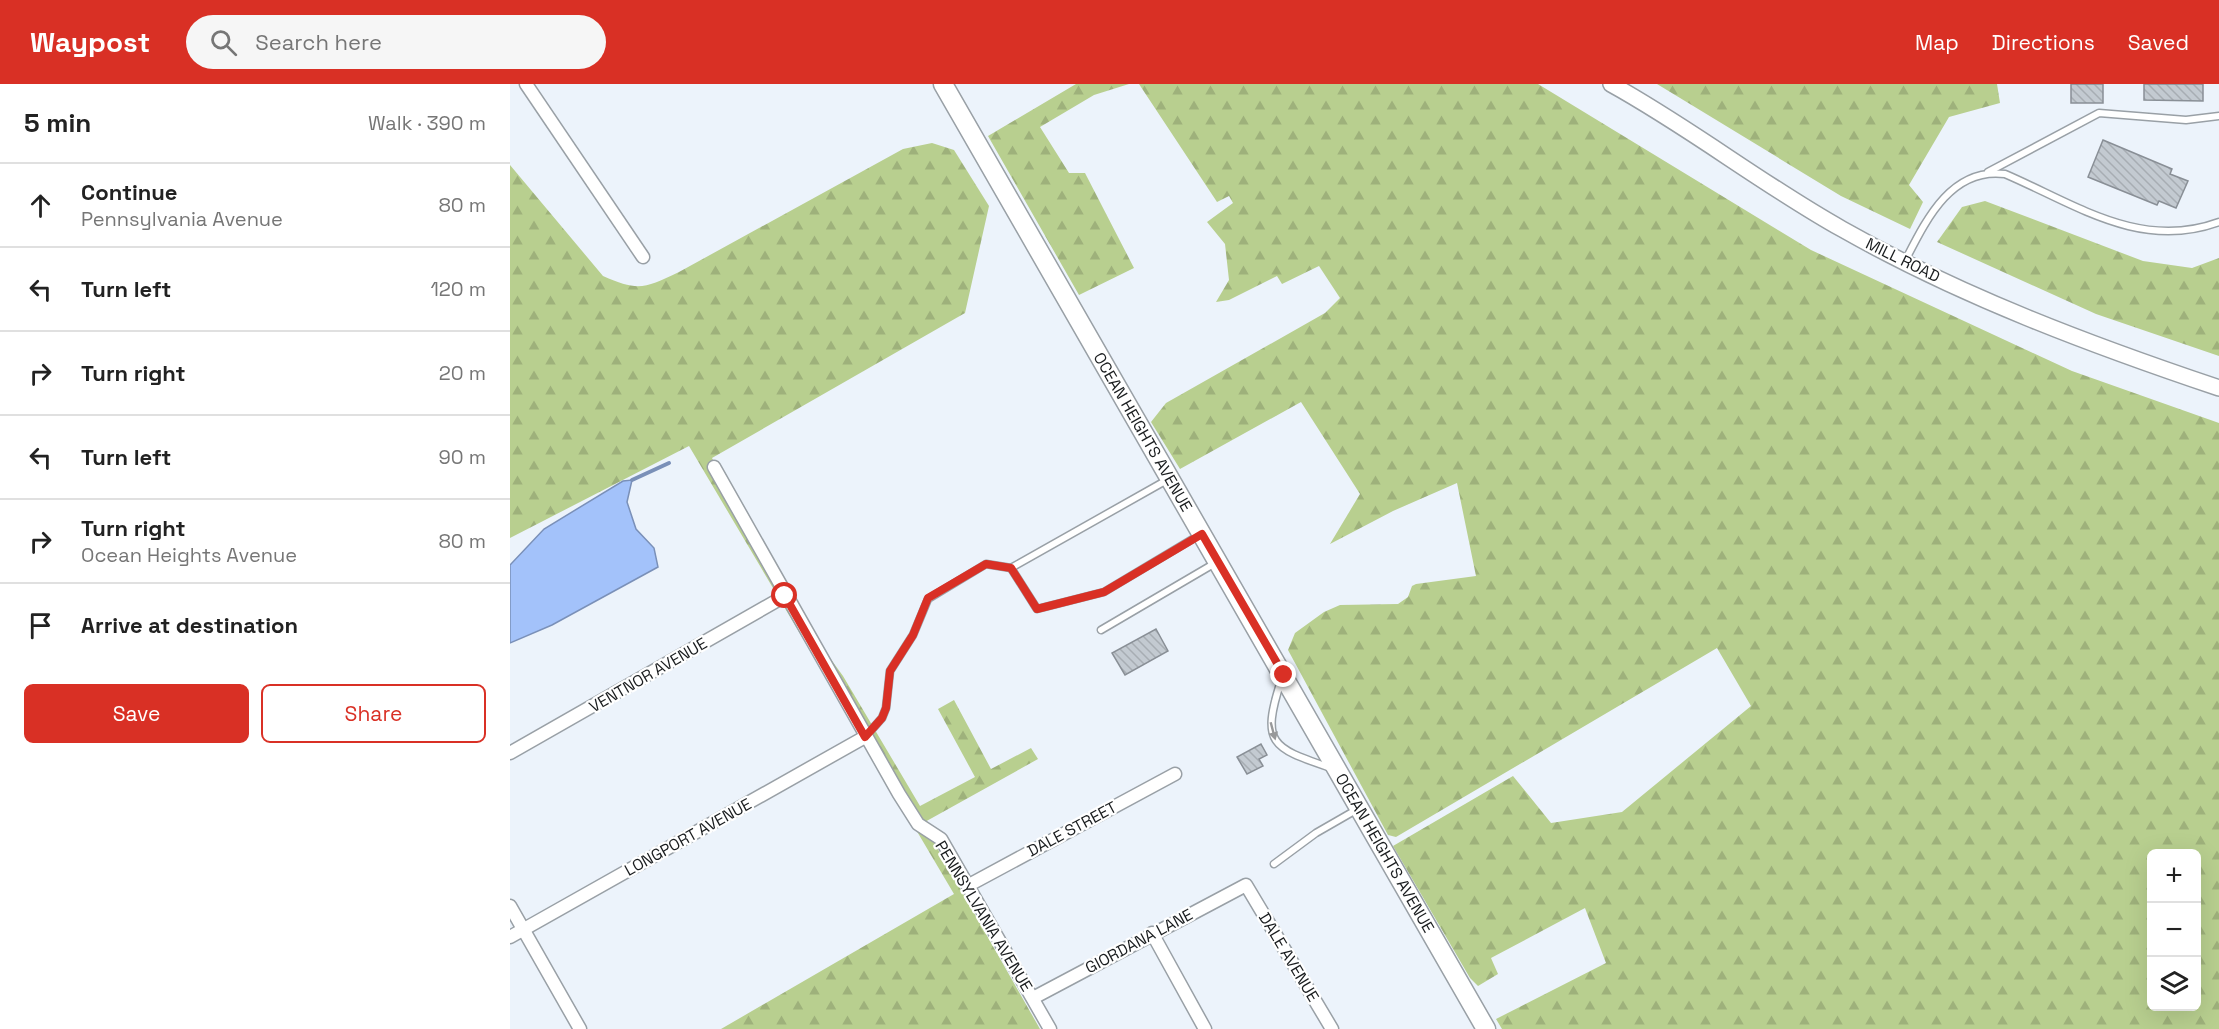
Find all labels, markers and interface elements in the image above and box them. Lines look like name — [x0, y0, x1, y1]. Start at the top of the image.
search box — [186, 15, 606, 69]
text: Waypost — [30, 24, 150, 60]
icon: search — [207, 26, 240, 59]
text: Search here — [255, 28, 382, 56]
text: Map — [1915, 29, 1959, 56]
text: Directions — [1992, 29, 2095, 56]
text: Saved — [2128, 29, 2189, 56]
text: 5 min — [24, 106, 91, 140]
text: Walk · 390 m — [368, 110, 486, 136]
text: Continue — [81, 178, 177, 206]
icon: ahead — [24, 189, 57, 222]
text: 80 m — [438, 192, 486, 218]
text: Pennsylvania Avenue — [81, 206, 283, 232]
street label: MILL ROAD — [1862, 233, 1944, 287]
icon: left — [24, 273, 57, 306]
text: Turn left — [81, 275, 171, 303]
text: 120 m — [430, 276, 486, 302]
street label: OCEAN HEIGHTS AVENUE — [1089, 349, 1197, 515]
icon: right — [24, 357, 57, 390]
text: Turn right — [81, 359, 186, 387]
text: 20 m — [439, 360, 486, 386]
icon: left — [24, 441, 57, 474]
text: Turn left — [81, 443, 171, 471]
text: 90 m — [439, 444, 486, 470]
text: Turn right — [81, 514, 186, 542]
icon: right — [24, 525, 57, 558]
text: 80 m — [438, 528, 486, 554]
text: Ocean Heights Avenue — [81, 542, 297, 568]
route start — [771, 582, 797, 608]
icon: arrive — [24, 609, 57, 642]
text: Arrive at destination — [81, 611, 298, 639]
street label: VENTNOR AVENUE — [585, 633, 711, 717]
route end — [1270, 661, 1296, 687]
button: Save — [24, 684, 249, 743]
button: Share — [261, 684, 486, 743]
one-way arrow — [1269, 722, 1279, 740]
street label: OCEAN HEIGHTS AVENUE — [1331, 770, 1439, 936]
street label: LONGPORT AVENUE — [621, 793, 755, 881]
street label: DALE STREET — [1024, 797, 1120, 861]
street label: PENNSYLVANIA AVENUE — [931, 837, 1037, 995]
map controls — [2147, 849, 2201, 1011]
button: + — [2147, 849, 2201, 903]
button: − — [2147, 903, 2201, 957]
street label: GIORDANA LANE — [1082, 904, 1196, 978]
street label: DALE AVENUE — [1254, 908, 1324, 1006]
button: layers — [2147, 957, 2201, 1011]

